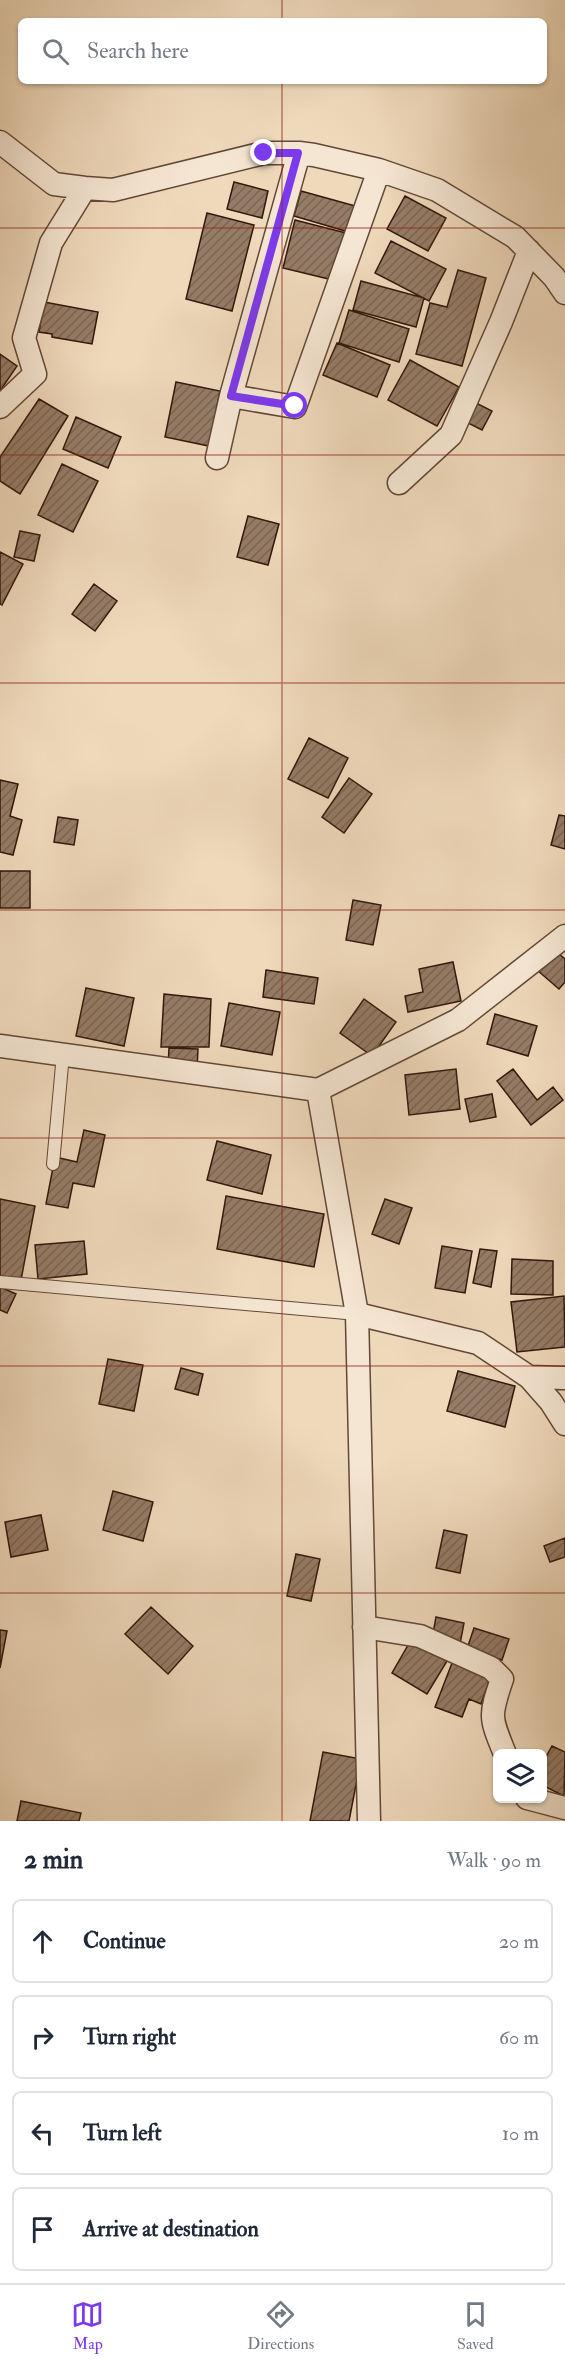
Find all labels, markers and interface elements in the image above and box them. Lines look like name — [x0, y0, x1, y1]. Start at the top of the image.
search box — [18, 18, 547, 84]
icon: search — [39, 35, 72, 68]
text: Search here — [87, 37, 189, 65]
route end — [250, 139, 276, 165]
route start — [281, 392, 307, 418]
map controls — [493, 1749, 547, 1803]
button: layers — [493, 1749, 547, 1803]
text: 2 min — [24, 1844, 83, 1876]
text: Walk · 90 m — [447, 1848, 541, 1873]
icon: ahead — [26, 1925, 59, 1958]
text: Continue — [83, 1927, 166, 1955]
text: 20 m — [499, 1929, 539, 1954]
icon: right — [26, 2021, 59, 2054]
text: Turn right — [83, 2023, 176, 2051]
text: 60 m — [499, 2025, 539, 2050]
icon: left — [26, 2117, 59, 2150]
text: Turn left — [83, 2119, 162, 2147]
text: 10 m — [502, 2121, 539, 2146]
icon: arrive — [26, 2213, 59, 2246]
text: Arrive at destination — [83, 2215, 259, 2243]
tab: Map — [71, 2298, 104, 2354]
tab: Directions — [247, 2298, 314, 2354]
tab: Saved — [457, 2298, 494, 2354]

